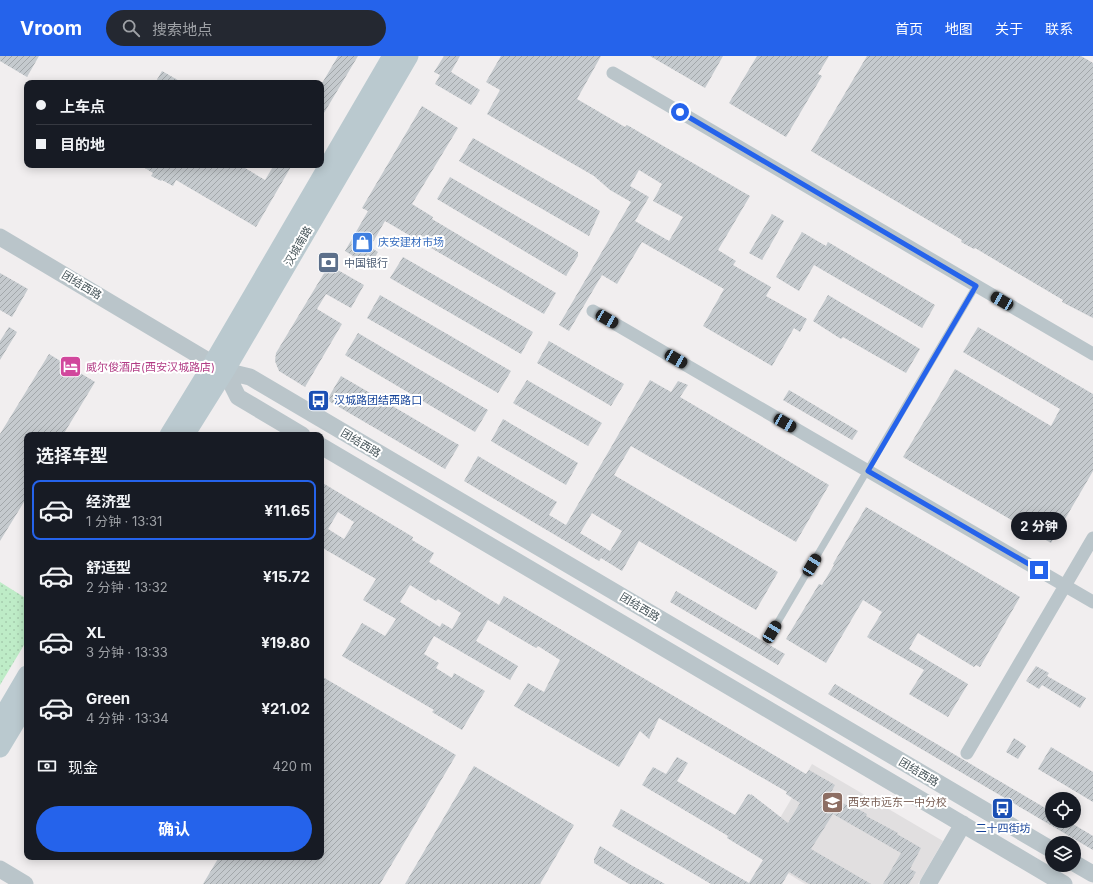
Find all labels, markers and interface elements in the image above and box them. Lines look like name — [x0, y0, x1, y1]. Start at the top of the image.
search box — [106, 10, 386, 46]
text: Vroom — [20, 17, 82, 40]
icon: search — [120, 17, 142, 39]
text: 搜索地点 — [152, 20, 212, 39]
text: 首页 — [895, 20, 923, 37]
text: 地图 — [945, 20, 973, 37]
text: 关于 — [995, 20, 1023, 37]
text: 联系 — [1045, 20, 1073, 37]
text: 上车点 — [60, 97, 105, 116]
route start — [671, 103, 689, 121]
text: 目的地 — [60, 135, 105, 154]
street label: 汉城南路 — [281, 223, 315, 269]
shop icon: 庆安建材市场 — [349, 229, 375, 255]
place label: 庆安建材市场 — [378, 235, 444, 249]
bank icon: 中国银行 — [315, 250, 341, 276]
place label: 中国银行 — [344, 256, 388, 270]
street label: 团结西路 — [60, 268, 104, 302]
car — [989, 290, 1015, 312]
car — [594, 308, 620, 330]
car — [663, 348, 689, 370]
hotel icon: 威尔俊酒店(西安汉城路店) — [58, 354, 84, 380]
place label: 威尔俊酒店(西安汉城路店) — [86, 360, 215, 374]
bus stop icon: 汉城路团结西路口 — [305, 387, 331, 413]
place label: 汉城路团结西路口 — [334, 393, 422, 407]
car — [772, 412, 798, 434]
street label: 团结西路 — [339, 426, 383, 460]
text: 选择车型 — [36, 445, 108, 466]
icon: car — [38, 492, 74, 528]
text: 经济型 — [86, 492, 131, 511]
text: ¥11.65 — [265, 501, 310, 520]
callout: 2 分钟 — [1011, 512, 1067, 540]
text: 1 分钟 · 13:31 — [86, 513, 162, 529]
text: 2 分钟 — [1020, 518, 1058, 534]
car — [801, 552, 823, 578]
icon: car — [38, 558, 74, 594]
text: 舒适型 — [86, 558, 131, 577]
route end — [1030, 561, 1048, 579]
text: ¥15.72 — [263, 567, 310, 586]
text: 2 分钟 · 13:32 — [86, 579, 168, 595]
street label: 团结西路 — [618, 590, 662, 624]
car — [761, 619, 783, 645]
text: XL — [86, 623, 106, 642]
icon: car — [38, 624, 74, 660]
text: ¥19.80 — [261, 633, 310, 652]
text: 3 分钟 · 13:33 — [86, 644, 168, 660]
text: Green — [86, 689, 130, 708]
icon: car — [38, 690, 74, 726]
text: ¥21.02 — [261, 699, 310, 718]
text: 4 分钟 · 13:34 — [86, 710, 169, 726]
icon: cash — [36, 755, 58, 777]
street label: 团结西路 — [897, 755, 941, 789]
text: 现金 — [68, 758, 98, 777]
text: 420 m — [272, 758, 312, 774]
school or university icon: 西安市远东一中分校 — [820, 789, 846, 815]
map controls — [1045, 792, 1081, 872]
button: locate — [1045, 792, 1081, 828]
place label: 西安市远东一中分校 — [848, 795, 947, 809]
bus stop icon: 二十四街坊 — [990, 795, 1016, 821]
button: 确认 — [36, 806, 312, 852]
place label: 二十四街坊 — [976, 821, 1031, 835]
button: layers — [1045, 836, 1081, 872]

